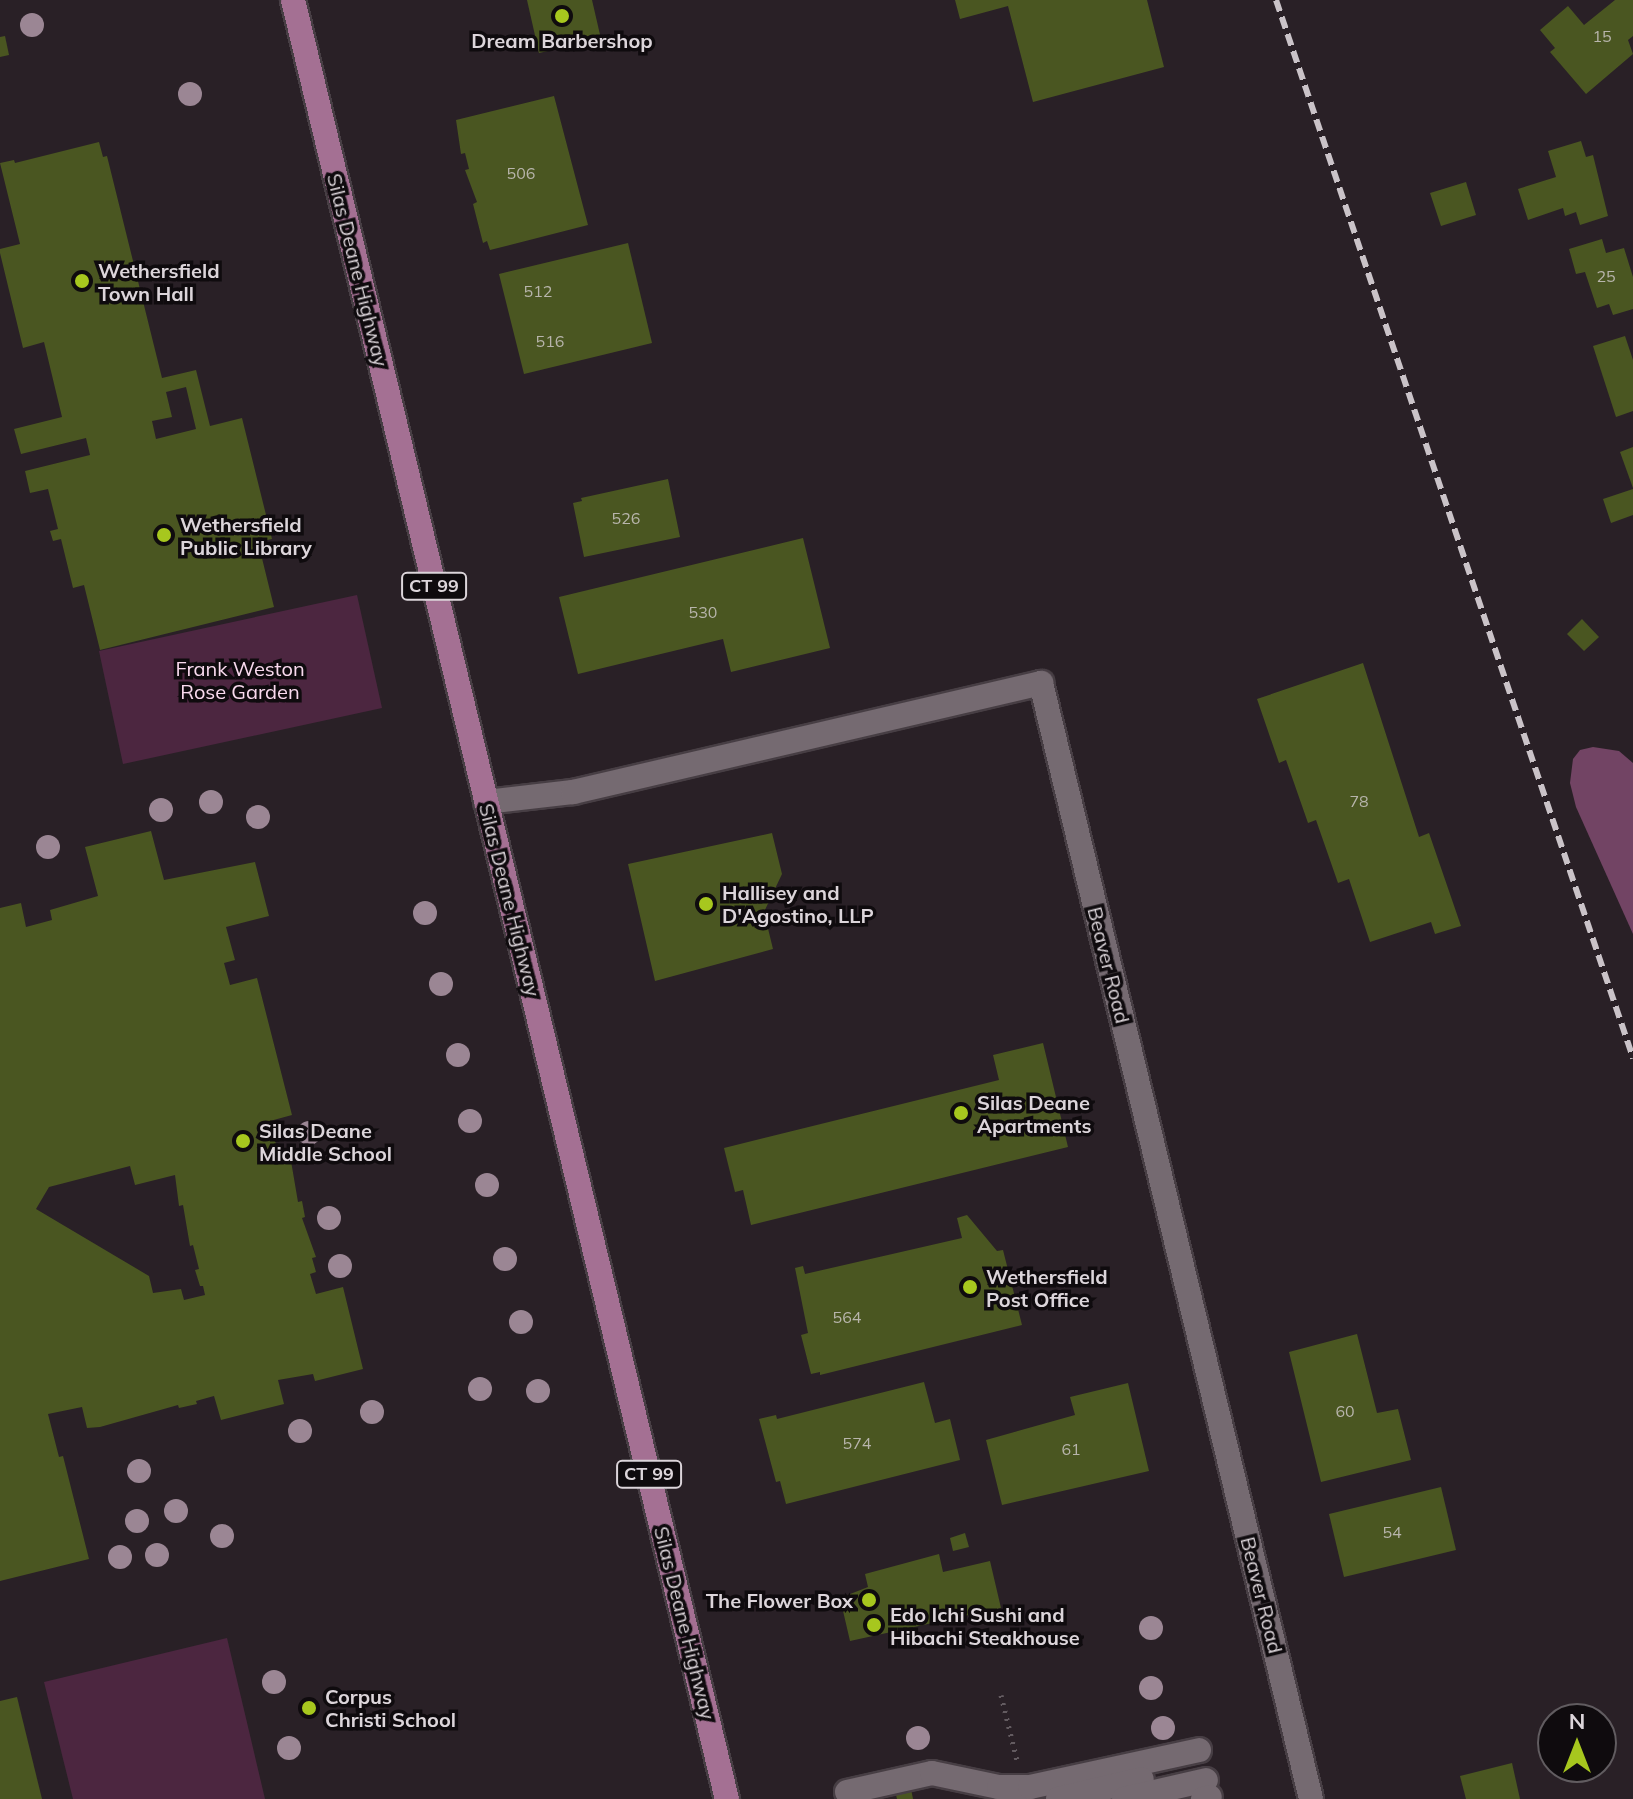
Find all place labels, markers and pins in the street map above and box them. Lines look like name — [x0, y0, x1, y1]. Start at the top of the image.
marker: Dream Barbershop — [553, 7, 571, 25]
place label: Dream Barbershop — [471, 28, 653, 52]
place label: Wethersfield Town Hall — [98, 258, 220, 305]
marker: Wethersfield Town Hall — [73, 272, 91, 290]
place label: Wethersfield Public Library — [180, 512, 312, 559]
marker: Wethersfield Public Library — [155, 526, 173, 544]
place label: Hallisey and D'Agostino, LLP — [722, 880, 874, 927]
marker: Hallisey and D'Agostino, LLP — [697, 895, 715, 913]
place label: Silas Deane Apartments — [977, 1090, 1091, 1137]
marker: Silas Deane Apartments — [952, 1104, 970, 1122]
place label: Silas Deane Middle School — [259, 1118, 392, 1165]
marker: Silas Deane Middle School — [234, 1132, 252, 1150]
place label: Wethersfield Post Office — [986, 1264, 1108, 1311]
marker: Wethersfield Post Office — [961, 1278, 979, 1296]
place label: The Flower Box — [706, 1588, 853, 1612]
marker: The Flower Box — [860, 1591, 878, 1609]
place label: Edo Ichi Sushi and Hibachi Steakhouse — [890, 1602, 1080, 1649]
marker: Edo Ichi Sushi and Hibachi Steakhouse — [865, 1616, 883, 1634]
place label: Corpus Christi School — [325, 1684, 456, 1731]
marker: Corpus Christi School — [300, 1699, 318, 1717]

